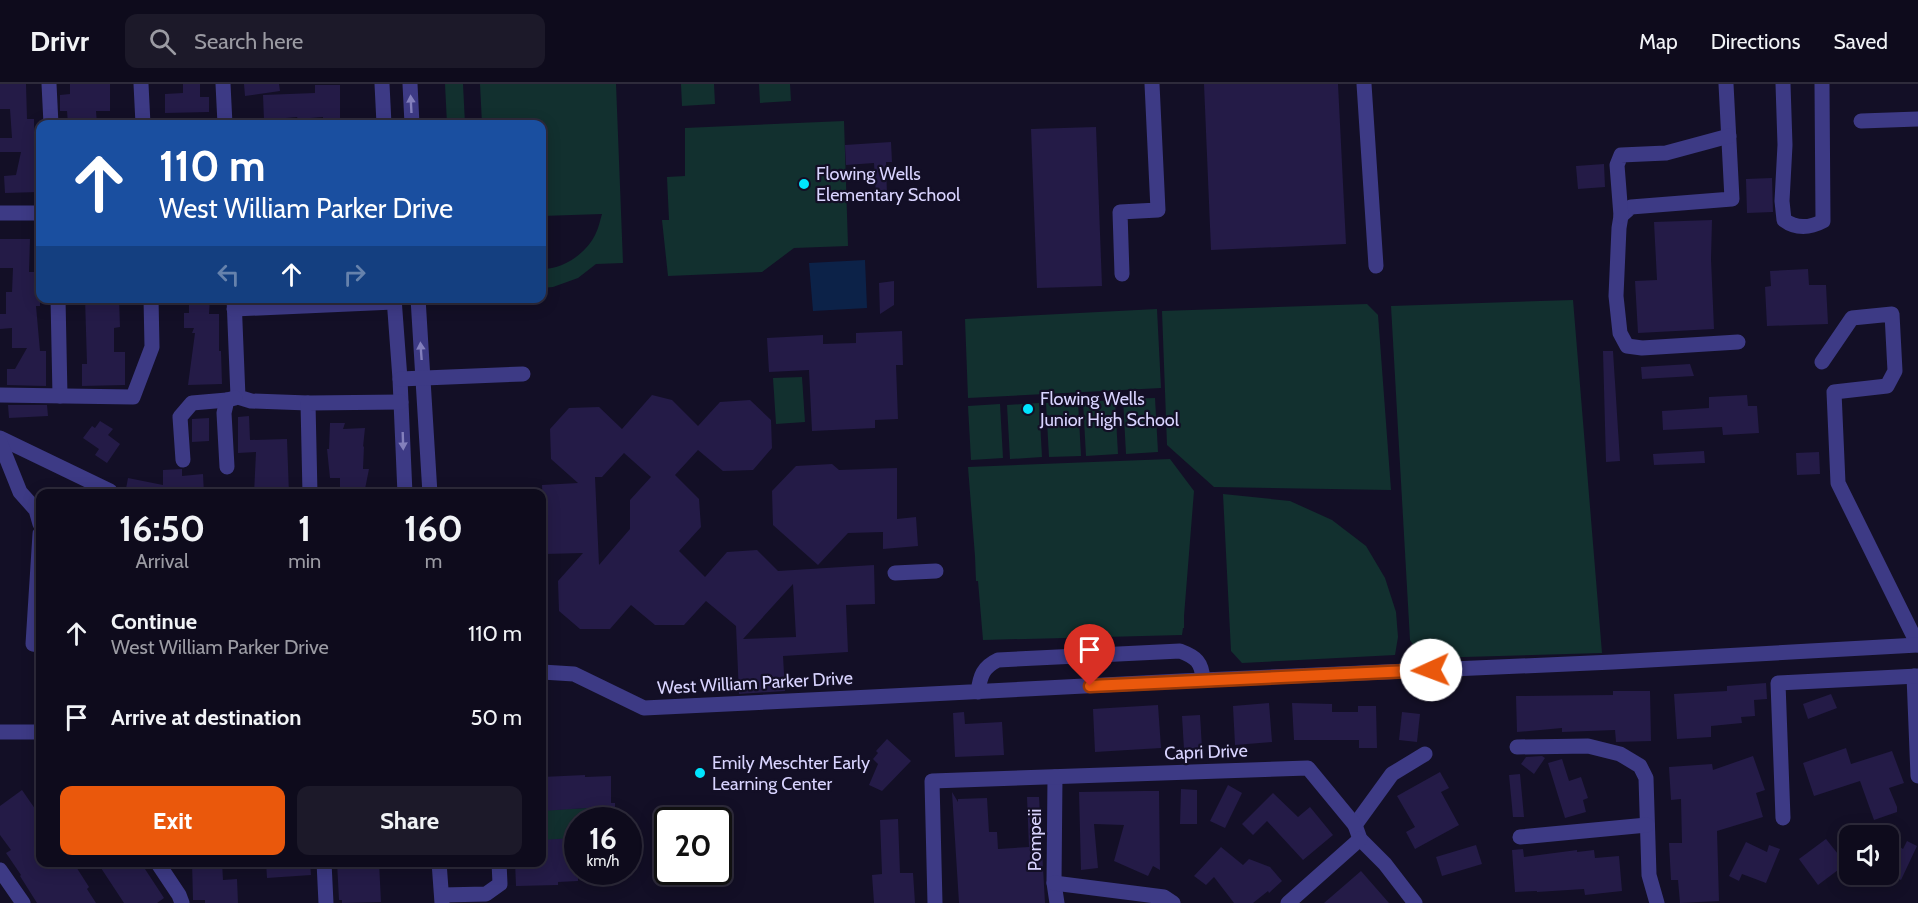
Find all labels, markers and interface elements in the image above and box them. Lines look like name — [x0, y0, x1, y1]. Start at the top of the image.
search box — [125, 14, 545, 68]
text: Drivr — [30, 24, 89, 58]
icon: search — [146, 25, 179, 58]
text: Search here — [194, 28, 303, 55]
text: Map — [1639, 29, 1678, 54]
text: Directions — [1711, 29, 1800, 54]
text: Saved — [1833, 29, 1888, 54]
one-way arrow — [407, 95, 416, 114]
text: 110 m — [159, 140, 266, 192]
icon: ahead — [60, 144, 138, 222]
place label: Flowing Wells Elementary School — [816, 163, 961, 206]
marker: Flowing Wells Elementary School — [797, 177, 811, 191]
text: West William Parker Drive — [159, 192, 453, 225]
icon: left — [212, 258, 245, 291]
icon: ahead — [275, 258, 308, 291]
icon: right — [338, 258, 371, 291]
one-way arrow — [416, 342, 425, 361]
place label: Flowing Wells Junior High School — [1039, 388, 1180, 431]
marker: Flowing Wells Junior High School — [1021, 402, 1035, 416]
one-way arrow — [398, 431, 407, 450]
text: 16:50 — [119, 506, 205, 550]
text: 1 — [298, 506, 311, 550]
text: 160 — [404, 506, 463, 550]
text: Arrival — [135, 549, 189, 573]
text: min — [288, 549, 321, 573]
text: m — [425, 549, 442, 573]
text: Continue — [111, 608, 197, 635]
icon: ahead — [60, 617, 93, 650]
text: 110 m — [468, 620, 522, 647]
pin — [1064, 624, 1115, 686]
icon: arrive — [1073, 633, 1106, 666]
text: West William Parker Drive — [111, 635, 329, 659]
position arrow — [1399, 638, 1463, 702]
street label: West William Parker Drive — [657, 667, 853, 699]
icon: arrive — [60, 701, 93, 734]
text: Arrive at destination — [111, 704, 301, 731]
text: 50 m — [470, 704, 522, 731]
street label: Capri Drive — [1164, 740, 1248, 764]
place label: Emily Meschter Early Learning Center — [712, 752, 870, 795]
marker: Emily Meschter Early Learning Center — [693, 766, 707, 780]
button: Exit — [60, 786, 285, 855]
button: Share — [297, 786, 522, 855]
speed limit sign: 20 — [654, 807, 732, 885]
street label: Pompeii — [1024, 809, 1046, 871]
text: 16 — [589, 820, 617, 857]
map controls — [1839, 825, 1899, 885]
button: sound — [1839, 825, 1899, 885]
text: km/h — [587, 852, 619, 870]

